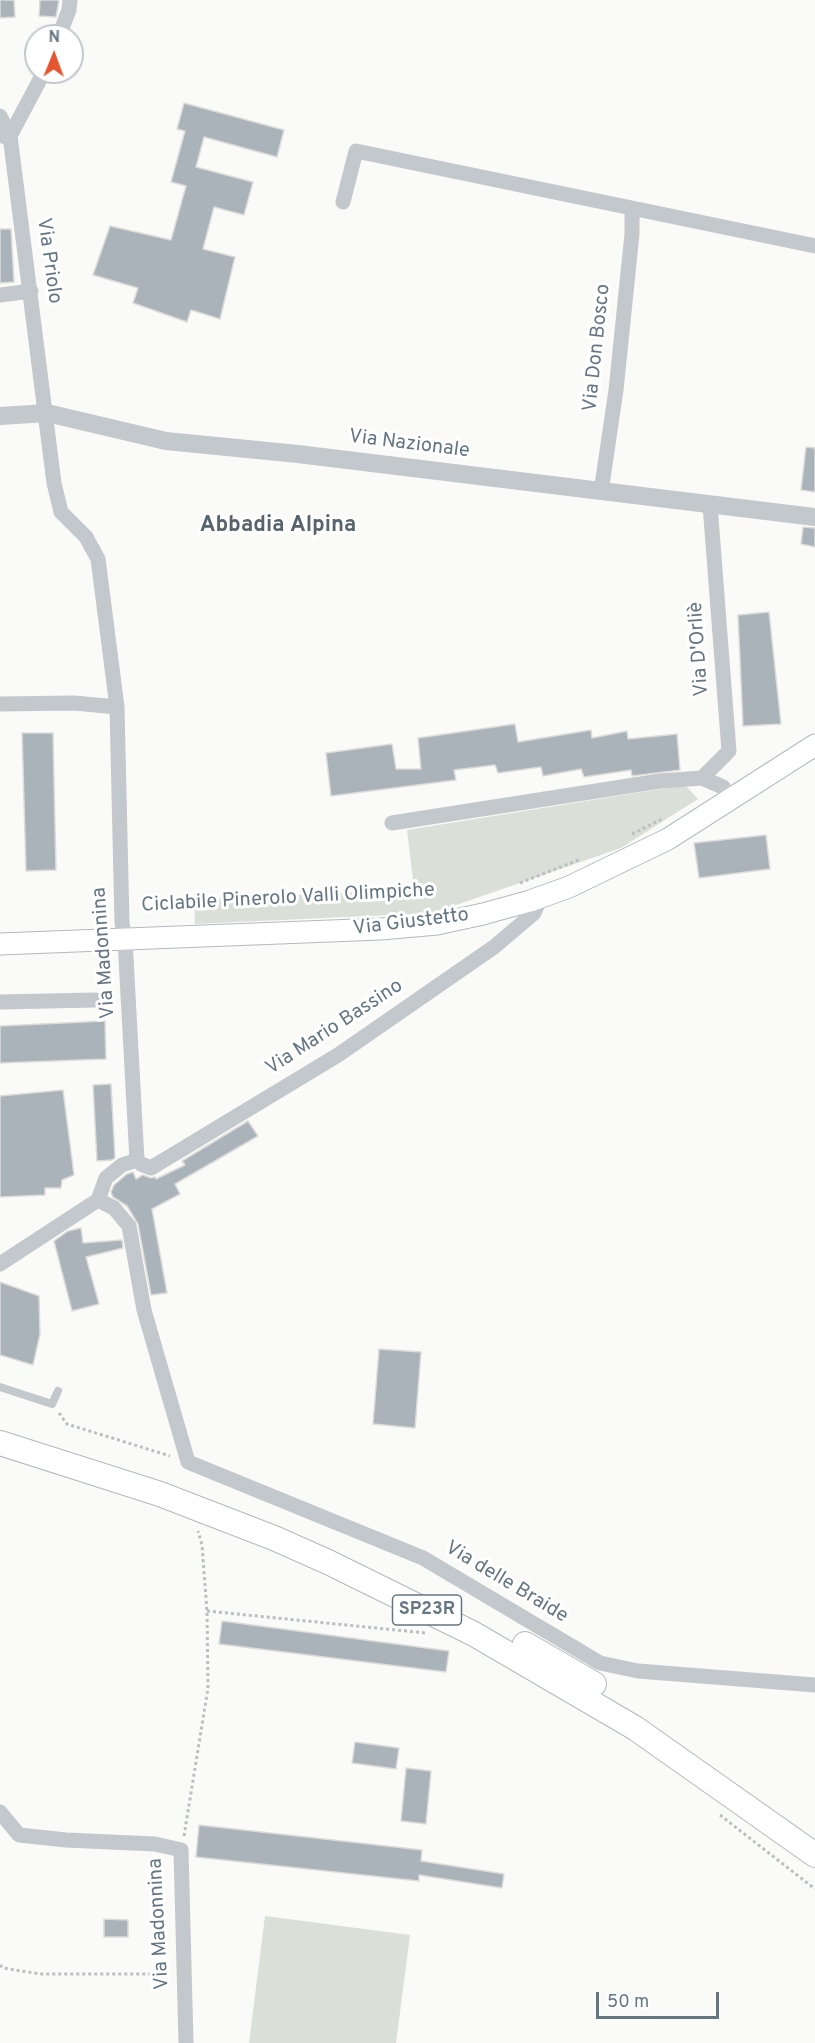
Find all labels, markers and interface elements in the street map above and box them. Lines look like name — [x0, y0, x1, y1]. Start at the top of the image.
north arrow — [24, 24, 84, 84]
text: N — [48, 28, 60, 48]
street label: Via Priolo — [30, 217, 66, 305]
street label: Via Don Bosco — [579, 283, 617, 413]
street label: Via Nazionale — [347, 426, 471, 464]
district label: Abbadia Alpina — [200, 514, 356, 540]
street label: Via D'Orliè — [685, 601, 715, 697]
street label: Ciclabile Pinerolo Valli Olimpiche — [141, 879, 435, 919]
street label: Via Madonnina — [88, 886, 122, 1020]
street label: Via Giustetto — [352, 904, 470, 942]
street label: Via Mario Bassino — [262, 975, 408, 1081]
street label: Via delle Braide — [440, 1537, 572, 1629]
road number: SP23R — [392, 1595, 462, 1625]
street label: Via Madonnina — [145, 1858, 175, 1990]
scale bar — [599, 1980, 722, 2018]
text: 50 m — [607, 1991, 649, 2014]

